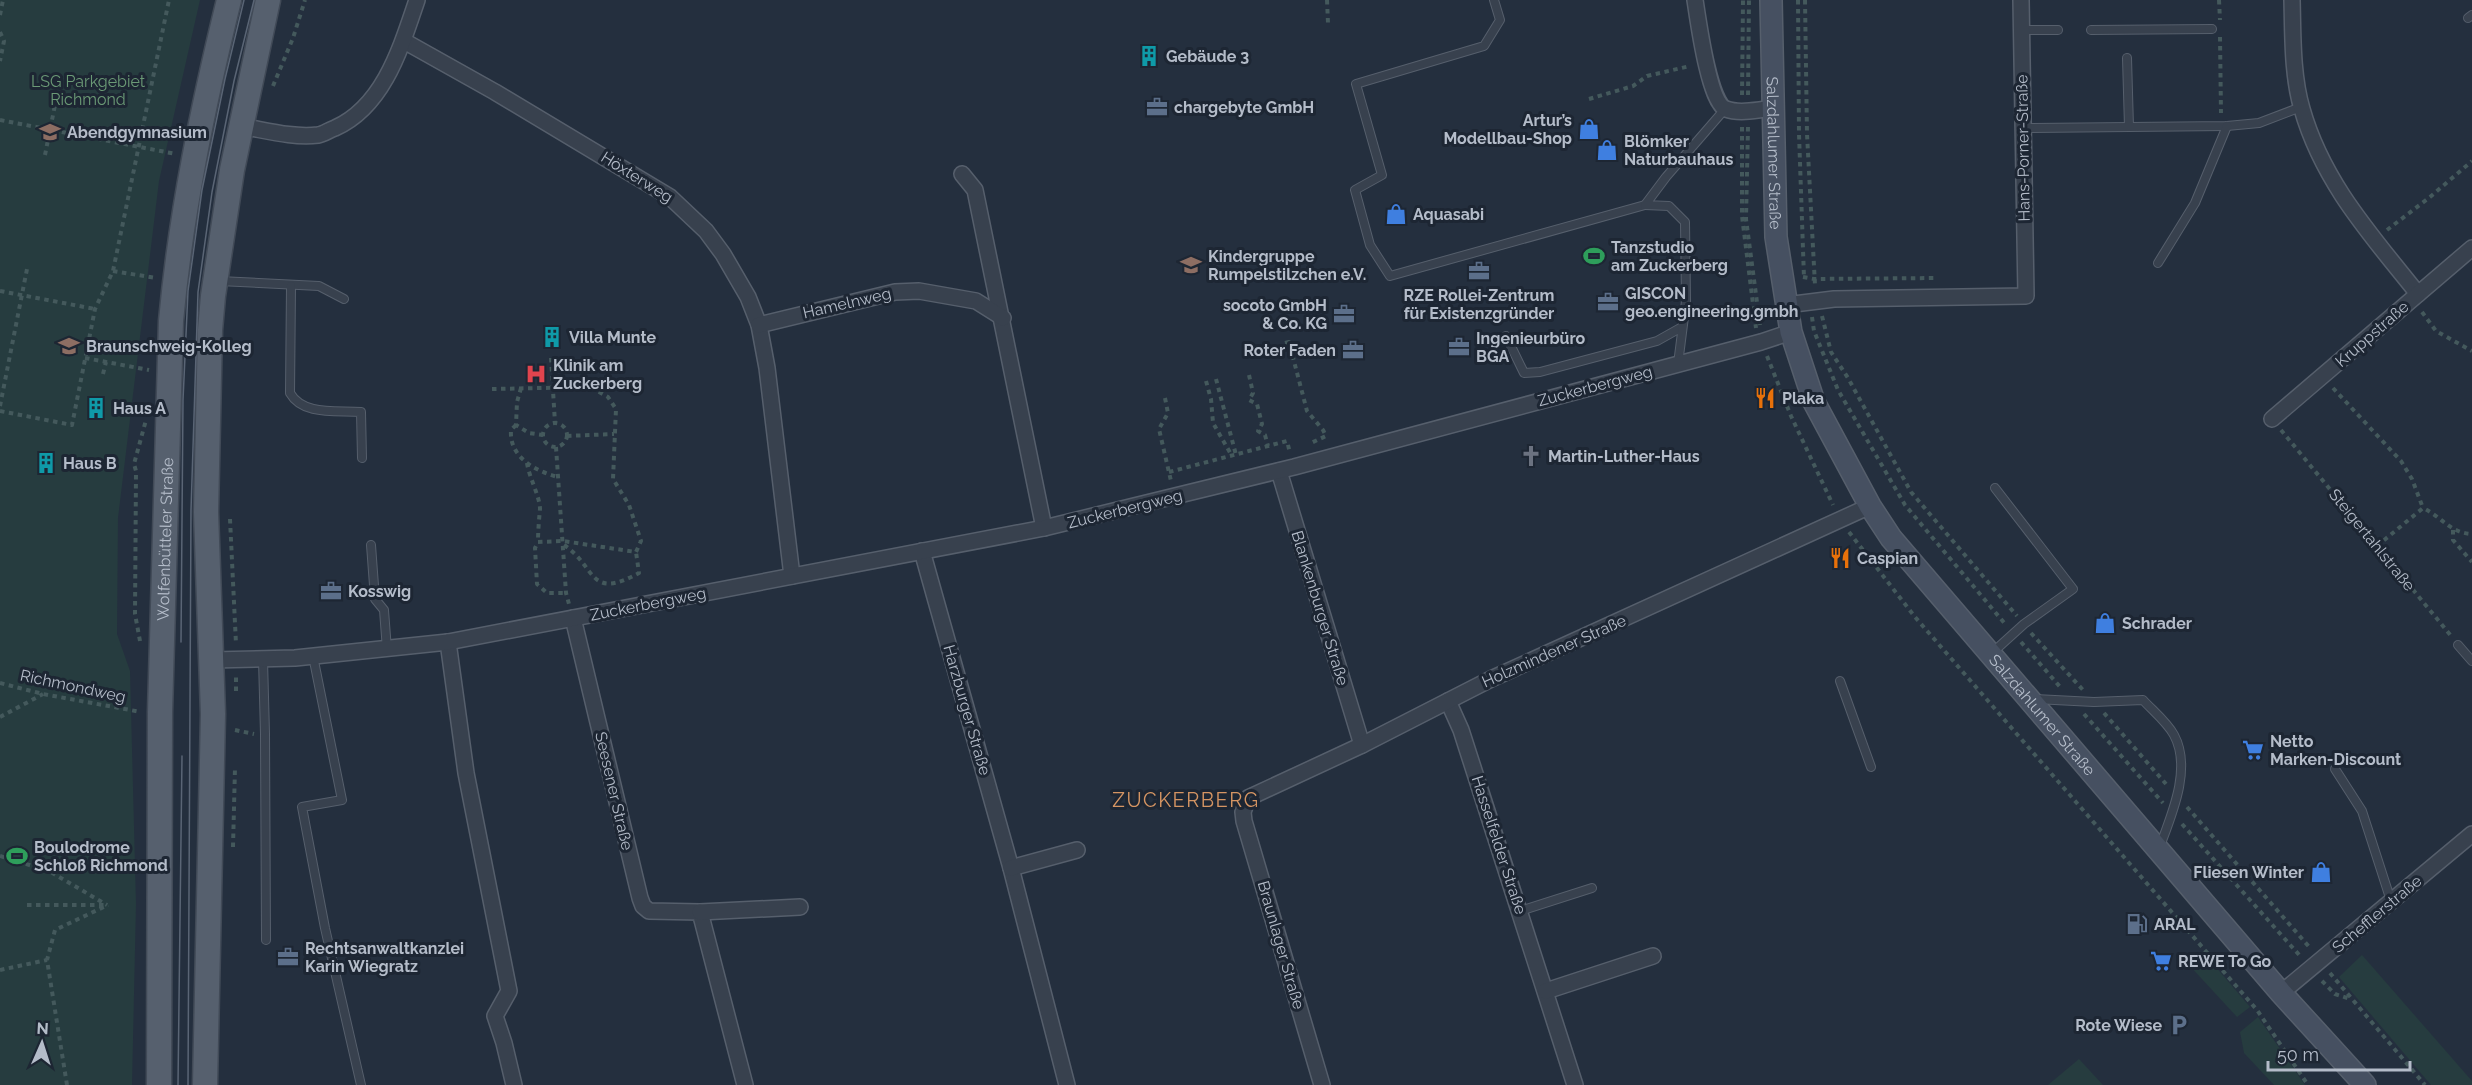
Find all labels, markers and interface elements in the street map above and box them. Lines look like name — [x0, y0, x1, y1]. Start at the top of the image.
building icon: Gebäude 3 — [1137, 44, 1161, 68]
place label: Gebäude 3 — [1166, 47, 1249, 66]
park label: LSG Parkgebiet Richmond — [31, 72, 146, 109]
street label: Hans-Porner-Straße — [2012, 74, 2034, 222]
street label: Salzdahlumer Straße — [1763, 76, 1785, 230]
office icon: chargebyte GmbH — [1145, 95, 1169, 119]
place label: chargebyte GmbH — [1174, 98, 1314, 117]
place label: Artur’s Modellbau-Shop — [1443, 111, 1572, 148]
shop icon: Artur’s Modellbau-Shop — [1577, 117, 1601, 141]
school or university icon: Abendgymnasium — [38, 120, 62, 144]
place label: Abendgymnasium — [67, 123, 207, 142]
place label: Blömker Naturbauhaus — [1624, 132, 1733, 169]
shop icon: Blömker Naturbauhaus — [1595, 138, 1619, 162]
street label: Höxterweg — [598, 147, 676, 207]
shop icon: Aquasabi — [1384, 202, 1408, 226]
place label: Aquasabi — [1413, 205, 1484, 224]
place label: Tanzstudio am Zuckerberg — [1611, 238, 1728, 275]
sports icon: Tanzstudio am Zuckerberg — [1582, 244, 1606, 268]
place label: Kindergruppe Rumpelstilzchen e.V. — [1208, 247, 1366, 284]
school or university icon: Kindergruppe Rumpelstilzchen e.V. — [1179, 253, 1203, 277]
office icon: RZE Rollei-Zentrum für Existenzgründer — [1467, 259, 1491, 283]
street label: Hamelnweg — [801, 284, 893, 322]
place label: GISCON geo.engineering.gmbh — [1625, 284, 1799, 321]
place label: RZE Rollei-Zentrum für Existenzgründer — [1404, 286, 1554, 323]
office icon: GISCON geo.engineering.gmbh — [1596, 290, 1620, 314]
place label: socoto GmbH & Co. KG — [1223, 296, 1327, 333]
street label: Kruppstraße — [2332, 297, 2412, 371]
office icon: socoto GmbH & Co. KG — [1332, 302, 1356, 326]
building icon: Villa Munte — [540, 325, 564, 349]
place label: Villa Munte — [569, 328, 656, 347]
place label: Ingenieurbüro BGA — [1476, 329, 1585, 366]
school or university icon: Braunschweig-Kolleg — [57, 334, 81, 358]
office icon: Ingenieurbüro BGA — [1447, 335, 1471, 359]
place label: Braunschweig-Kolleg — [86, 337, 252, 356]
office icon: Roter Faden — [1341, 338, 1365, 362]
place label: Roter Faden — [1244, 341, 1336, 360]
place label: Klinik am Zuckerberg — [553, 356, 642, 393]
hospital icon: Klinik am Zuckerberg — [524, 362, 548, 386]
street label: Zuckerbergweg — [1536, 362, 1654, 410]
restaurant icon: Plaka — [1753, 386, 1777, 410]
place label: Plaka — [1782, 389, 1824, 408]
building icon: Haus A — [84, 396, 108, 420]
place label: Haus A — [113, 399, 166, 418]
church icon: Martin-Luther-Haus — [1519, 444, 1543, 468]
place label: Martin-Luther-Haus — [1548, 447, 1700, 466]
building icon: Haus B — [34, 451, 58, 475]
place label: Haus B — [63, 454, 117, 473]
street label: Wolfenbütteler Straße — [153, 457, 177, 621]
street label: Steigertahlstraße — [2325, 485, 2419, 595]
street label: Zuckerbergweg — [1066, 486, 1184, 532]
street label: Blankenburger Straße — [1287, 528, 1353, 688]
restaurant icon: Caspian — [1828, 546, 1852, 570]
place label: Caspian — [1857, 549, 1918, 568]
office icon: Kosswig — [319, 579, 343, 603]
place label: Kosswig — [348, 582, 411, 601]
street label: Zuckerbergweg — [588, 583, 708, 625]
street label: Holzmindener Straße — [1479, 611, 1629, 691]
shop icon: Schrader — [2093, 611, 2117, 635]
place label: Schrader — [2122, 614, 2192, 633]
street label: Harzburger Straße — [939, 643, 995, 777]
street label: Salzdahlumer Straße — [1985, 650, 2100, 779]
street label: Richmondweg — [18, 666, 128, 706]
street label: Seesener Straße — [591, 730, 637, 852]
place label: Netto Marken-Discount — [2270, 732, 2401, 769]
supermarket icon: Netto Marken-Discount — [2241, 738, 2265, 762]
street label: Hasselfelder Straße — [1468, 773, 1530, 917]
district label: ZUCKERBERG — [1112, 788, 1260, 812]
place label: Boulodrome Schloß Richmond — [34, 838, 168, 875]
sports icon: Boulodrome Schloß Richmond — [5, 844, 29, 868]
shop icon: Fliesen Winter — [2309, 860, 2333, 884]
place label: Fliesen Winter — [2193, 863, 2304, 882]
street label: Schefflerstraße — [2328, 871, 2426, 957]
street label: Braunlager Straße — [1254, 878, 1308, 1012]
fuel station icon: ARAL — [2125, 912, 2149, 936]
place label: ARAL — [2154, 915, 2196, 934]
place label: Rechtsanwaltkanzlei Karin Wiegratz — [305, 939, 464, 976]
office icon: Rechtsanwaltkanzlei Karin Wiegratz — [276, 945, 300, 969]
supermarket icon: REWE To Go — [2149, 949, 2173, 973]
place label: REWE To Go — [2178, 952, 2272, 971]
north arrow — [12, 1013, 72, 1073]
parking icon: Rote Wiese — [2167, 1013, 2191, 1037]
place label: Rote Wiese — [2075, 1016, 2162, 1035]
text: N — [36, 1019, 49, 1038]
scale bar — [2268, 1034, 2410, 1072]
text: 50 m — [2277, 1044, 2319, 1065]

